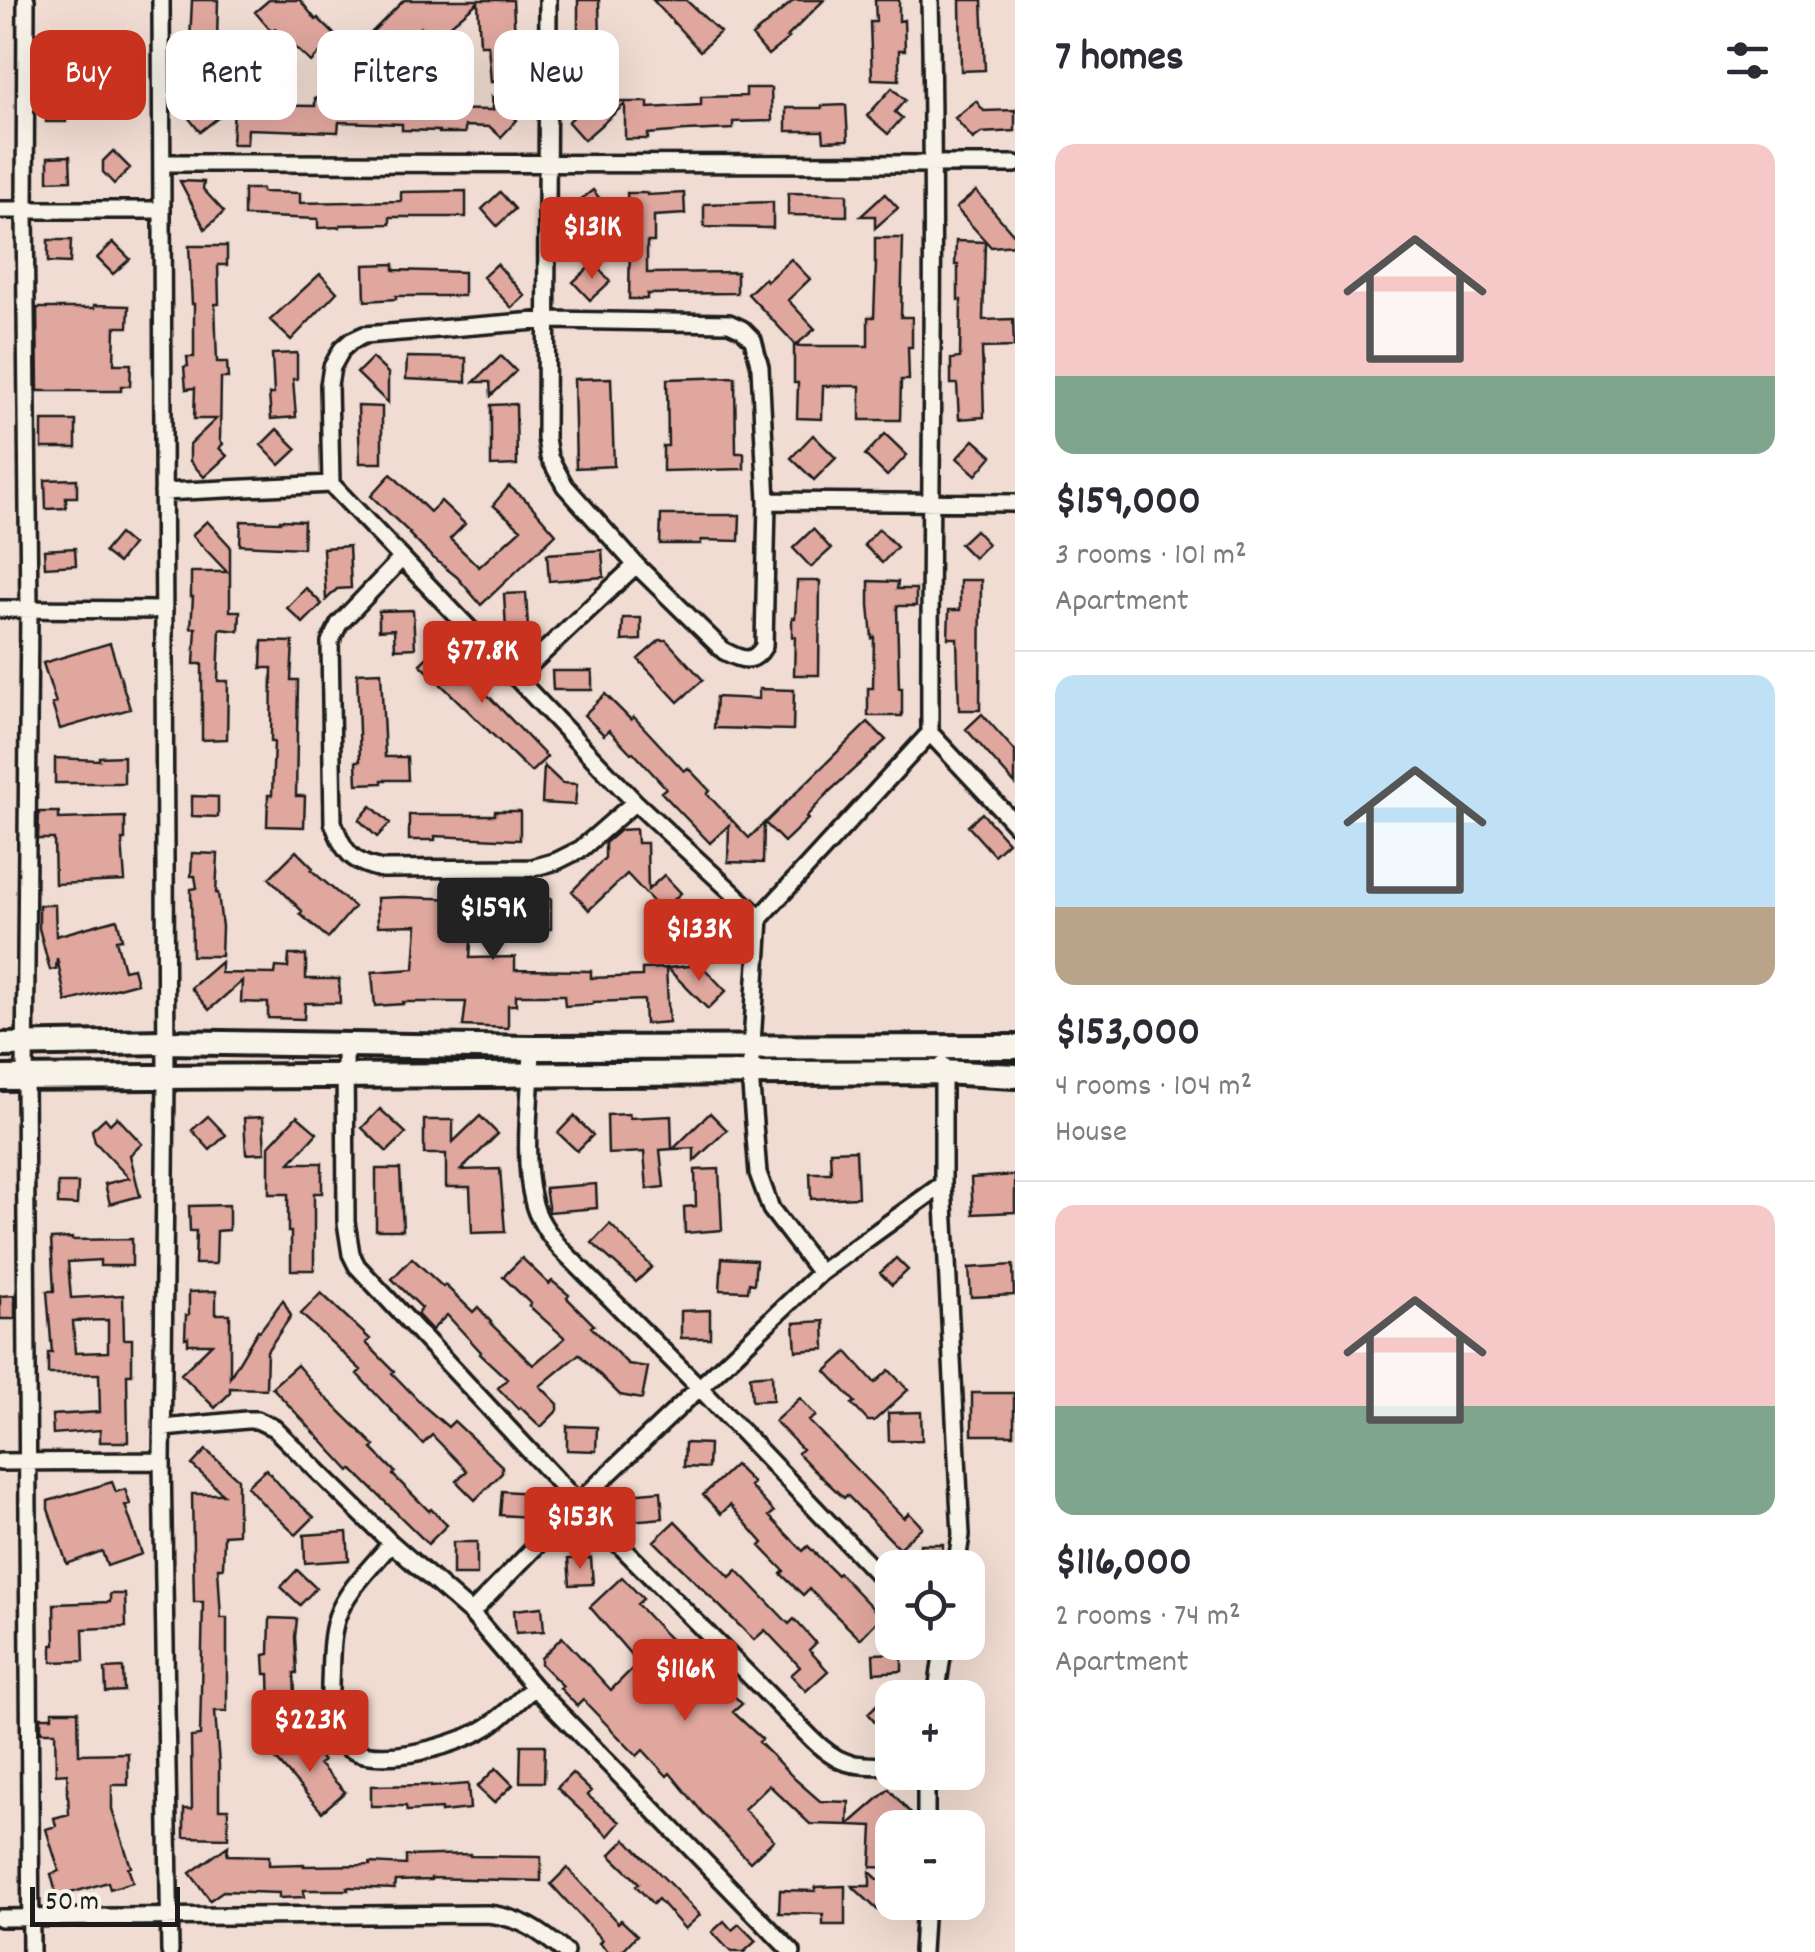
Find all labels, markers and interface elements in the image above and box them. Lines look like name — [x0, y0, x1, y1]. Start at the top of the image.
chip: Buy — [30, 30, 146, 120]
chip: Rent — [166, 30, 297, 120]
chip: Filters — [317, 30, 474, 120]
chip: New — [494, 30, 619, 120]
text: 7 homes — [1055, 30, 1184, 90]
icon: filters — [1720, 33, 1775, 88]
pin: $131K — [522, 197, 662, 282]
text: $131K — [562, 206, 622, 252]
icon: home — [1325, 209, 1505, 389]
text: $159,000 — [1055, 474, 1201, 534]
text: 3 rooms · 101 m² — [1055, 534, 1247, 580]
text: Apartment — [1055, 580, 1189, 626]
pin: $77.8K — [401, 621, 563, 706]
text: $77.8K — [445, 630, 519, 676]
icon: home — [1325, 740, 1505, 920]
pin: $159K — [423, 878, 563, 963]
text: $159K — [459, 887, 527, 933]
pin: $133K — [629, 899, 769, 984]
text: $133K — [666, 908, 732, 954]
text: $153,000 — [1055, 1005, 1200, 1065]
text: 4 rooms · 104 m² — [1055, 1065, 1252, 1111]
text: House — [1055, 1111, 1127, 1157]
icon: home — [1325, 1270, 1505, 1450]
pin: $153K — [510, 1487, 650, 1572]
text: $153K — [546, 1496, 614, 1542]
text: $116,000 — [1055, 1535, 1192, 1595]
map controls — [875, 1550, 985, 1920]
button: locate — [875, 1550, 985, 1660]
text: 2 rooms · 74 m² — [1055, 1595, 1241, 1641]
pin: $116K — [615, 1639, 755, 1724]
text: Apartment — [1055, 1641, 1189, 1687]
text: $116K — [655, 1648, 715, 1694]
button: + — [875, 1680, 985, 1790]
pin: $223K — [240, 1690, 380, 1775]
text: $223K — [273, 1699, 347, 1745]
button: − — [875, 1810, 985, 1920]
scale bar — [30, 1882, 180, 1926]
text: 50 m — [45, 1884, 99, 1924]

